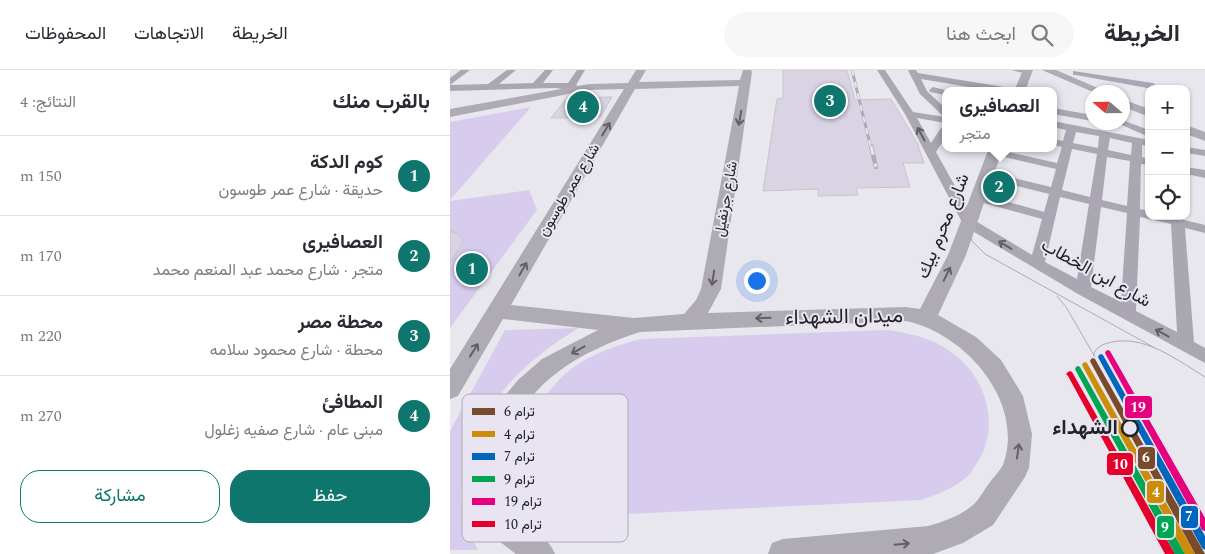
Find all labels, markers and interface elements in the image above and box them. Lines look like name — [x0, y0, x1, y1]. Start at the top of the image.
search box — [724, 12, 1074, 57]
text: الخريطة — [1104, 16, 1180, 52]
text: المحفوظات — [25, 20, 106, 47]
text: الاتجاهات — [134, 20, 204, 47]
text: الخريطة — [232, 20, 288, 47]
text: ابحث هنا — [946, 20, 1016, 49]
icon: search — [1028, 21, 1056, 49]
pin: 3 — [814, 82, 846, 120]
north arrow — [1085, 85, 1130, 130]
map controls — [1145, 85, 1190, 220]
button: + — [1145, 85, 1190, 130]
text: بالقرب منك — [333, 86, 430, 118]
popup — [942, 87, 1057, 152]
pin: 4 — [567, 88, 599, 126]
text: النتائج: 4 — [20, 90, 76, 114]
text: العصافيرى — [959, 92, 1040, 121]
one-way arrow — [734, 110, 744, 126]
one-way arrow — [601, 122, 611, 136]
text: متجر — [959, 122, 990, 146]
one-way arrow — [916, 127, 925, 142]
button: − — [1145, 130, 1190, 175]
street label: شارع عمر طوسون — [532, 139, 606, 241]
text: كوم الدكة — [310, 148, 383, 177]
street label: شارع جرنفيل — [708, 159, 744, 239]
text: 150 m — [20, 164, 62, 188]
text: 1 — [410, 164, 419, 188]
pin: 2 — [983, 168, 1015, 206]
street label: شارع محرم بيك — [910, 169, 976, 283]
button: locate — [1145, 175, 1190, 220]
text: حديقة · شارع عمر طوسون — [219, 178, 383, 202]
text: العصافيرى — [302, 228, 383, 257]
street label: شارع ابن الخطاب — [1036, 232, 1156, 314]
one-way arrow — [998, 240, 1012, 250]
text: 170 m — [20, 244, 62, 268]
text: 2 — [410, 244, 419, 268]
pin: 1 — [456, 250, 488, 288]
text: متجر · شارع محمد عبد المنعم محمد — [153, 258, 383, 282]
one-way arrow — [518, 262, 528, 276]
one-way arrow — [942, 267, 952, 282]
your location — [744, 268, 770, 294]
one-way arrow — [707, 270, 717, 286]
street label: ميدان الشهداء — [785, 300, 903, 334]
text: محطة مصر — [298, 308, 383, 337]
one-way arrow — [755, 314, 771, 323]
text: 220 m — [20, 324, 62, 348]
text: 3 — [410, 324, 419, 348]
one-way arrow — [1156, 327, 1170, 337]
text: محطة · شارع محمود سلامه — [210, 338, 383, 362]
one-way arrow — [469, 343, 479, 357]
one-way arrow — [571, 345, 585, 355]
text: المطافئ — [322, 388, 383, 417]
legend — [462, 394, 628, 542]
line badge: 19 — [1124, 395, 1153, 419]
text: 19 — [1130, 397, 1146, 418]
text: ترام 6 — [504, 401, 535, 422]
text: 270 m — [20, 404, 62, 428]
text: 4 — [410, 404, 419, 428]
place label: الشهداء — [1052, 412, 1118, 444]
text: مبنى عام · شارع صفيه زغلول — [204, 418, 383, 442]
marker: الشهداء — [1121, 419, 1139, 437]
text: ترام 4 — [504, 424, 535, 445]
one-way arrow — [1013, 443, 1023, 459]
text: ترام 7 — [504, 446, 535, 467]
line badge: 6 — [1137, 446, 1156, 470]
text: 6 — [1142, 447, 1150, 468]
line badge: 10 — [1106, 452, 1134, 476]
text: 10 — [1112, 454, 1128, 475]
text: ترام 9 — [504, 469, 535, 490]
button: مشاركة — [20, 470, 220, 523]
button: حفظ — [230, 470, 430, 523]
line badge: 4 — [1146, 480, 1165, 504]
text: 4 — [1152, 482, 1160, 503]
text: ترام 19 — [504, 491, 542, 512]
line badge: 7 — [1180, 505, 1199, 529]
text: 7 — [1185, 506, 1193, 527]
text: ترام 10 — [504, 514, 542, 535]
line badge: 9 — [1156, 515, 1175, 539]
text: 9 — [1161, 517, 1169, 538]
one-way arrow — [893, 539, 909, 548]

